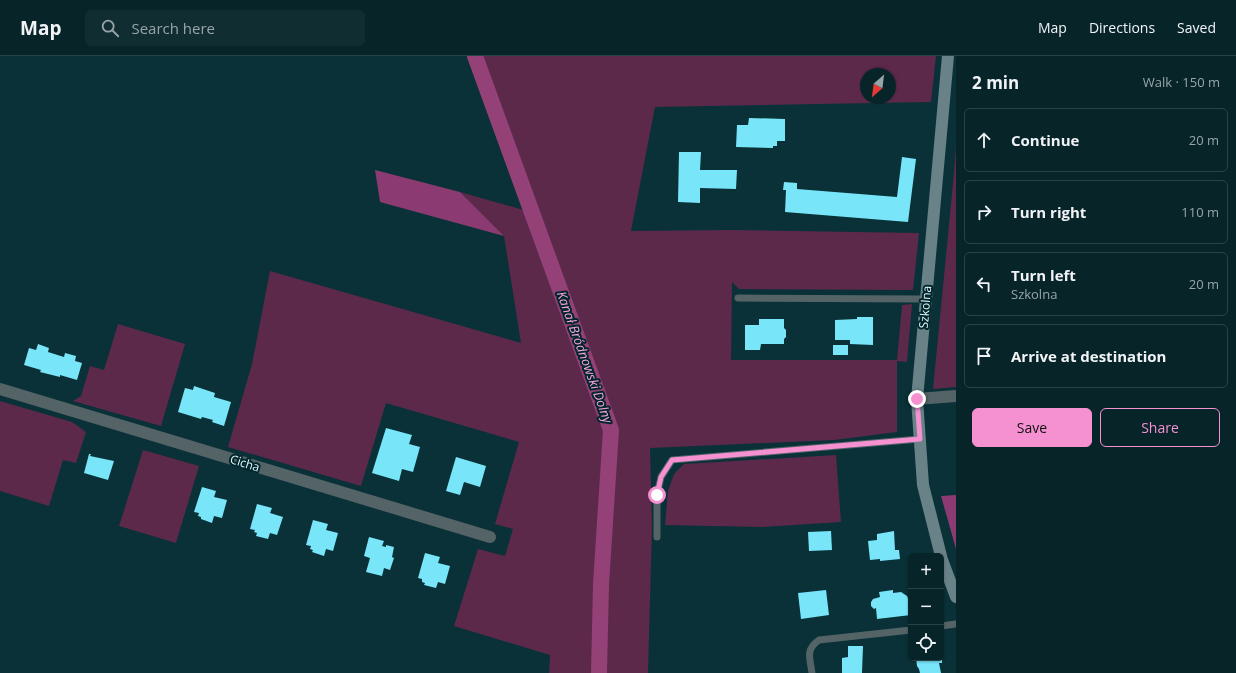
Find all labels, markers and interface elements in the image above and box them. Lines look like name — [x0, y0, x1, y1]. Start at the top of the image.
search box — [85, 10, 365, 46]
text: Map — [20, 15, 61, 41]
icon: search — [99, 17, 121, 39]
text: Search here — [131, 18, 215, 38]
text: Map — [1038, 18, 1067, 37]
text: Directions — [1089, 18, 1155, 37]
text: Saved — [1177, 18, 1216, 37]
north arrow — [860, 68, 896, 104]
text: 2 min — [972, 71, 1019, 94]
text: Walk · 150 m — [1143, 73, 1220, 91]
icon: ahead — [973, 129, 995, 151]
text: Continue — [1011, 130, 1079, 150]
text: 20 m — [1189, 131, 1219, 149]
icon: right — [973, 201, 995, 223]
text: Turn right — [1011, 202, 1086, 222]
text: 110 m — [1181, 203, 1219, 221]
text: Turn left — [1011, 265, 1076, 285]
icon: left — [973, 273, 995, 295]
text: 20 m — [1189, 275, 1219, 293]
street label: Szkolna — [915, 285, 935, 329]
text: Szkolna — [1011, 285, 1057, 303]
water label: Kanał Bródnowski Dolny — [553, 288, 618, 427]
icon: arrive — [973, 345, 995, 367]
text: Arrive at destination — [1011, 346, 1166, 366]
route end — [908, 390, 926, 408]
button: Save — [972, 408, 1092, 447]
button: Share — [1100, 408, 1220, 447]
street label: Cicha — [228, 450, 262, 476]
route start — [648, 486, 666, 504]
map controls — [908, 553, 944, 661]
button: + — [908, 553, 944, 589]
button: − — [908, 589, 944, 625]
button: locate — [908, 625, 944, 661]

